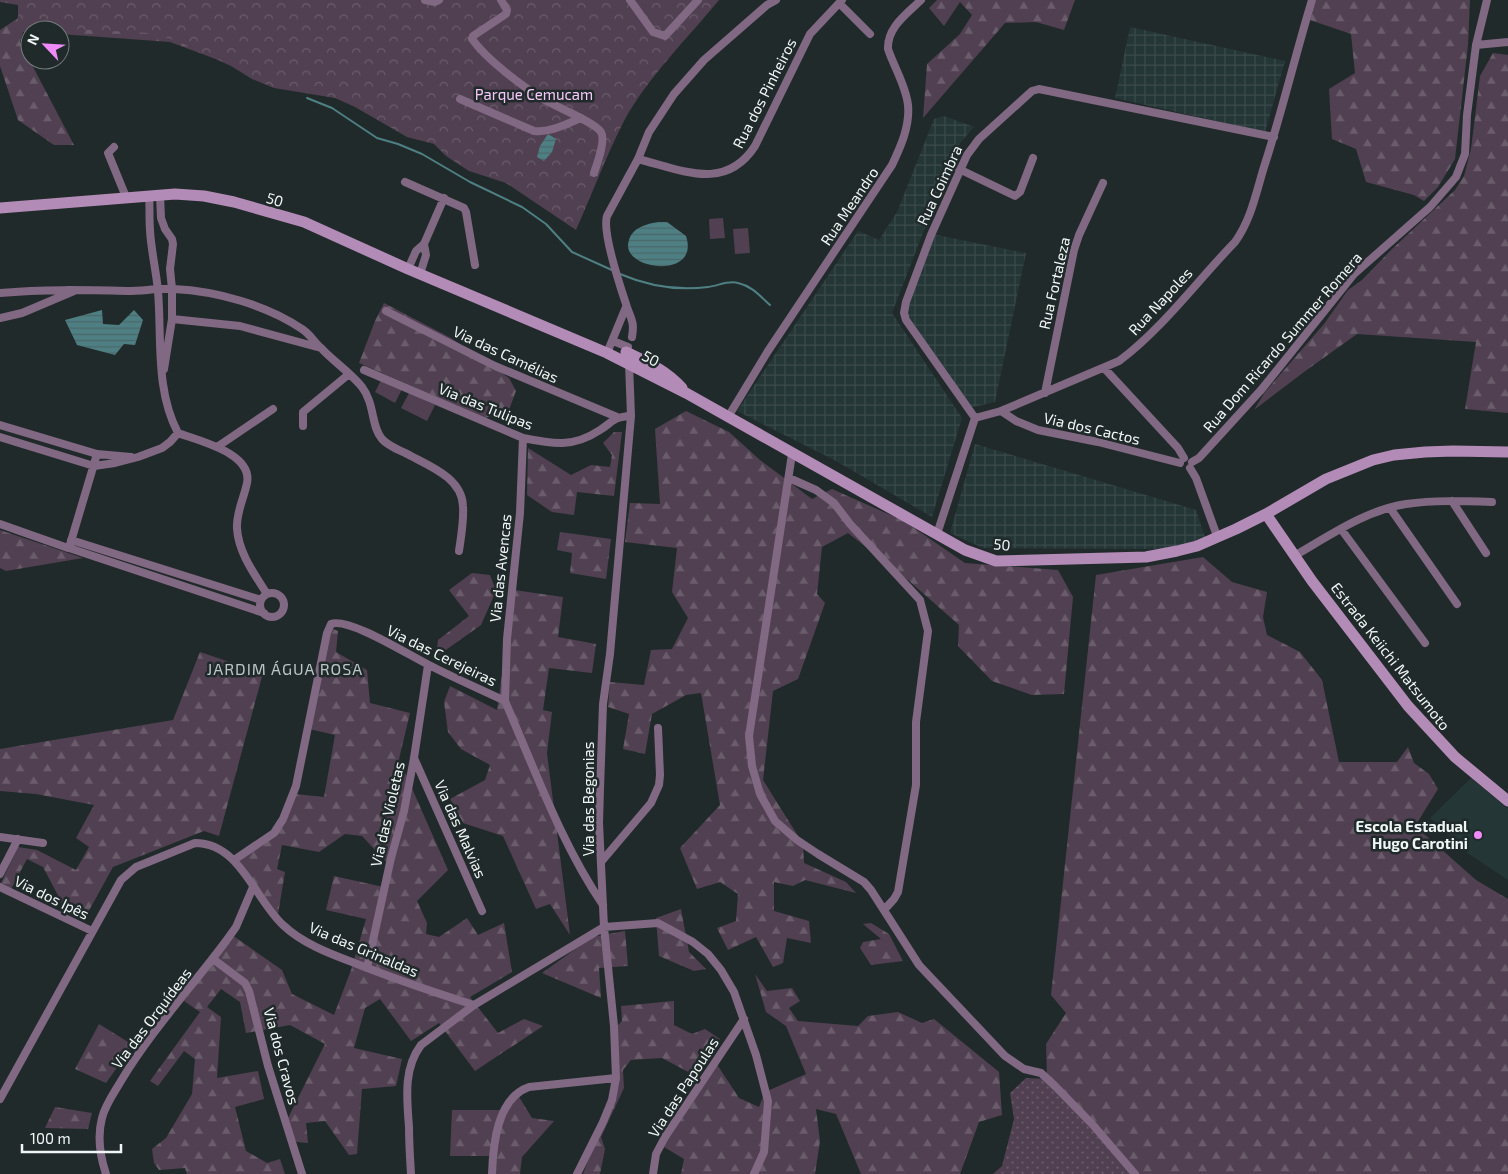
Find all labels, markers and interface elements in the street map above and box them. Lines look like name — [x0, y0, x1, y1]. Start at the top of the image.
north arrow — [20, 20, 70, 70]
text: N — [23, 31, 43, 47]
street label: Rua dos Pinheiros — [728, 35, 800, 151]
park label: Parque Cemucam — [475, 85, 593, 103]
street label: Rua Coimbra — [913, 142, 965, 228]
street label: Rua Meandro — [816, 163, 882, 249]
street label: 50 — [264, 188, 286, 210]
street label: Rua Fortaleza — [1035, 235, 1073, 331]
street label: Rua Dom Ricardo Summer Romera — [1199, 248, 1365, 436]
street label: Rua Napoles — [1124, 264, 1196, 338]
street label: Via das Camélias — [450, 322, 562, 386]
street label: 50 — [639, 346, 663, 370]
street label: Via das Tulipas — [436, 379, 536, 433]
street label: Via dos Cactos — [1042, 408, 1142, 448]
street label: Via das Avencas — [485, 513, 515, 623]
street label: 50 — [993, 534, 1011, 554]
street label: Estrada Keiichi Matsumoto — [1328, 579, 1454, 733]
street label: Via das Cerejeiras — [384, 621, 500, 690]
district label: JARDIM ÁGUA ROSA — [207, 659, 363, 678]
street label: Via das Begonias — [579, 742, 597, 856]
street label: Via das Violetas — [366, 760, 408, 868]
street label: Via das Malvias — [431, 777, 491, 881]
place label: Escola Estadual Hugo Carotini — [1356, 817, 1468, 852]
marker: Escola Estadual Hugo Carotini — [1472, 829, 1484, 841]
street label: Via dos Ipês — [12, 871, 92, 923]
street label: Via das Grinaldas — [307, 918, 421, 980]
street label: Via das Orquídeas — [107, 964, 195, 1072]
street label: Via dos Cravos — [260, 1006, 304, 1106]
street label: Via das Papoulas — [644, 1034, 722, 1140]
scale bar — [22, 1122, 121, 1154]
text: 100 m — [30, 1129, 71, 1147]

